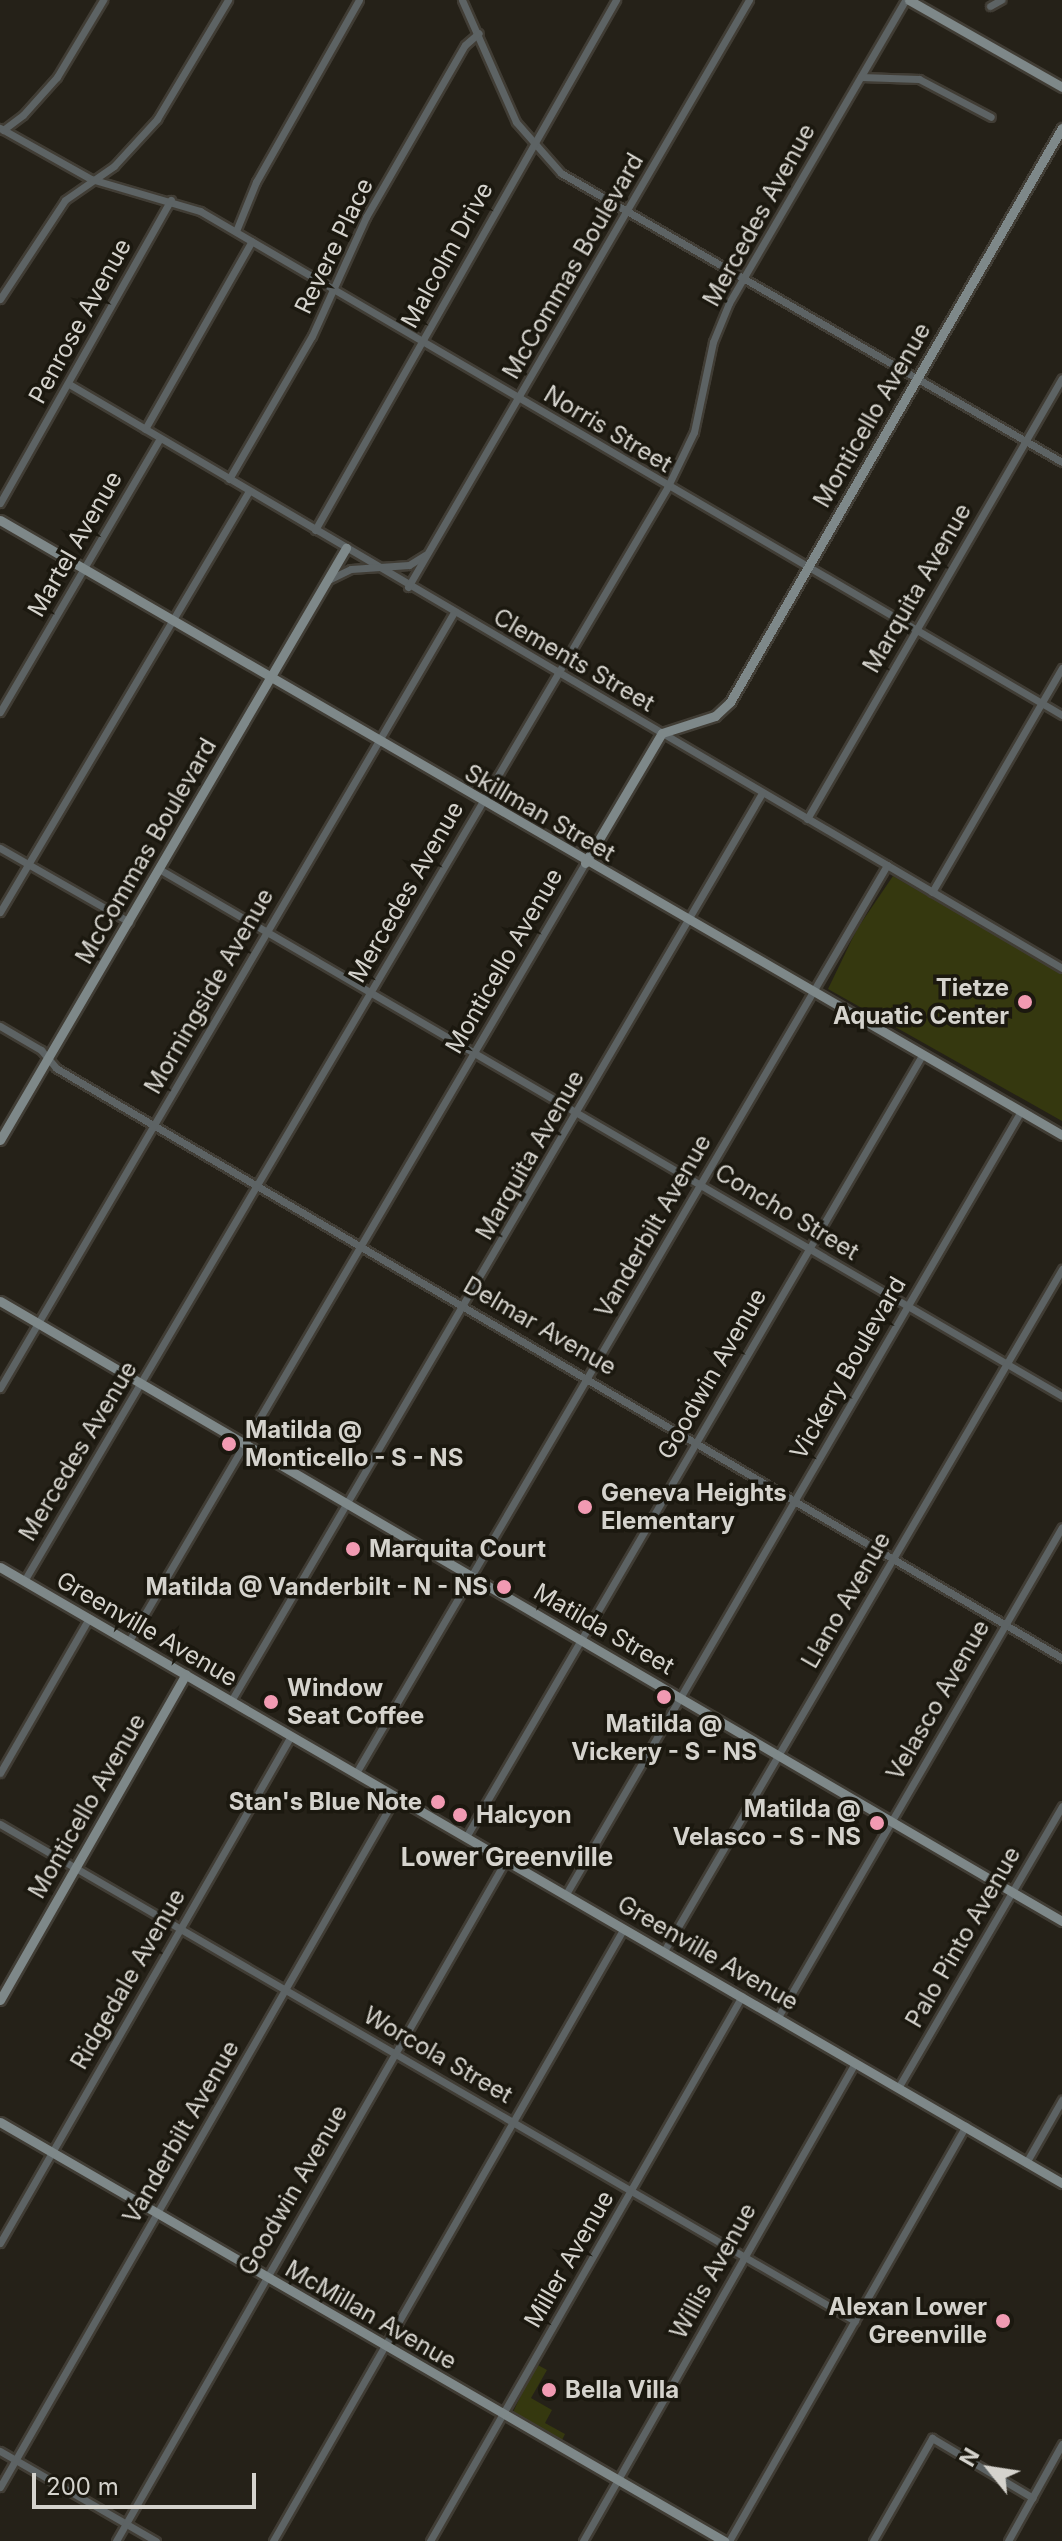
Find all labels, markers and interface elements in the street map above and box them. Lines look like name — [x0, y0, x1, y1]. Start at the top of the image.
street label: Mercedes Avenue — [697, 119, 821, 311]
street label: McCommas Boulevard — [497, 148, 649, 384]
street label: Revere Place — [289, 173, 379, 319]
street label: Malcolm Drive — [395, 177, 499, 333]
street label: Penrose Avenue — [23, 234, 137, 408]
street label: Monticello Avenue — [807, 317, 937, 513]
street label: Norris Street — [539, 380, 677, 478]
street label: Martel Avenue — [22, 466, 128, 622]
street label: Marquita Avenue — [857, 498, 977, 678]
street label: Clements Street — [488, 602, 660, 718]
street label: McCommas Boulevard — [70, 733, 222, 969]
street label: Skillman Street — [460, 758, 620, 868]
street label: Mercedes Avenue — [342, 796, 470, 988]
street label: Monticello Avenue — [439, 863, 569, 1059]
street label: Morningside Avenue — [138, 883, 280, 1099]
place label: Tietze Aquatic Center — [833, 974, 1009, 1030]
marker: Tietze Aquatic Center — [1016, 993, 1034, 1011]
street label: Marquita Avenue — [470, 1065, 590, 1245]
street label: Vanderbilt Avenue — [589, 1129, 717, 1323]
street label: Concho Street — [710, 1158, 864, 1266]
street label: Delmar Avenue — [458, 1271, 622, 1381]
street label: Vickery Boulevard — [784, 1272, 912, 1464]
street label: Goodwin Avenue — [652, 1284, 772, 1464]
street label: Mercedes Avenue — [13, 1356, 143, 1546]
place label: Matilda @ Monticello - S - NS — [245, 1416, 463, 1472]
marker: Matilda @ Monticello - S - NS — [220, 1435, 238, 1453]
place label: Geneva Heights Elementary — [601, 1479, 787, 1535]
marker: Geneva Heights Elementary — [576, 1498, 594, 1516]
street label: Llano Avenue — [795, 1527, 897, 1673]
place label: Marquita Court — [369, 1535, 546, 1563]
marker: Marquita Court — [344, 1540, 362, 1558]
street label: Greenville Avenue — [51, 1565, 243, 1693]
place label: Matilda @ Vanderbilt - N - NS — [145, 1573, 488, 1601]
street label: Matilda Street — [529, 1577, 679, 1681]
marker: Matilda @ Vanderbilt - N - NS — [495, 1578, 513, 1596]
street label: Velasco Avenue — [880, 1615, 996, 1785]
place label: Window Seat Coffee — [287, 1674, 424, 1730]
marker: Matilda @ Vickery - S - NS — [655, 1688, 673, 1706]
marker: Window Seat Coffee — [262, 1693, 280, 1711]
street label: Monticello Avenue — [22, 1708, 152, 1904]
place label: Matilda @ Vickery - S - NS — [571, 1710, 757, 1766]
place label: Stan's Blue Note — [229, 1788, 422, 1816]
marker: Stan's Blue Note — [429, 1793, 447, 1811]
place label: Matilda @ Velasco - S - NS — [673, 1795, 861, 1851]
place label: Halcyon — [476, 1801, 572, 1829]
marker: Halcyon — [451, 1806, 469, 1824]
marker: Matilda @ Velasco - S - NS — [868, 1814, 886, 1832]
district label: Lower Greenville — [401, 1841, 613, 1873]
street label: Palo Pinto Avenue — [899, 1841, 1027, 2033]
street label: Ridgedale Avenue — [65, 1884, 191, 2074]
street label: Greenville Avenue — [612, 1889, 804, 2017]
street label: Worcola Street — [358, 2001, 518, 2109]
street label: Vanderbilt Avenue — [117, 2035, 245, 2229]
street label: Goodwin Avenue — [233, 2100, 353, 2280]
street label: Miller Avenue — [518, 2185, 620, 2333]
street label: Willis Avenue — [664, 2198, 762, 2344]
street label: McMillan Avenue — [280, 2254, 462, 2376]
place label: Alexan Lower Greenville — [828, 2293, 987, 2349]
marker: Alexan Lower Greenville — [994, 2312, 1012, 2330]
place label: Bella Villa — [565, 2376, 679, 2404]
marker: Bella Villa — [540, 2381, 558, 2399]
north arrow — [950, 2429, 1030, 2509]
text: N — [954, 2443, 985, 2471]
scale bar — [36, 2457, 260, 2507]
text: 200 m — [46, 2472, 119, 2501]

